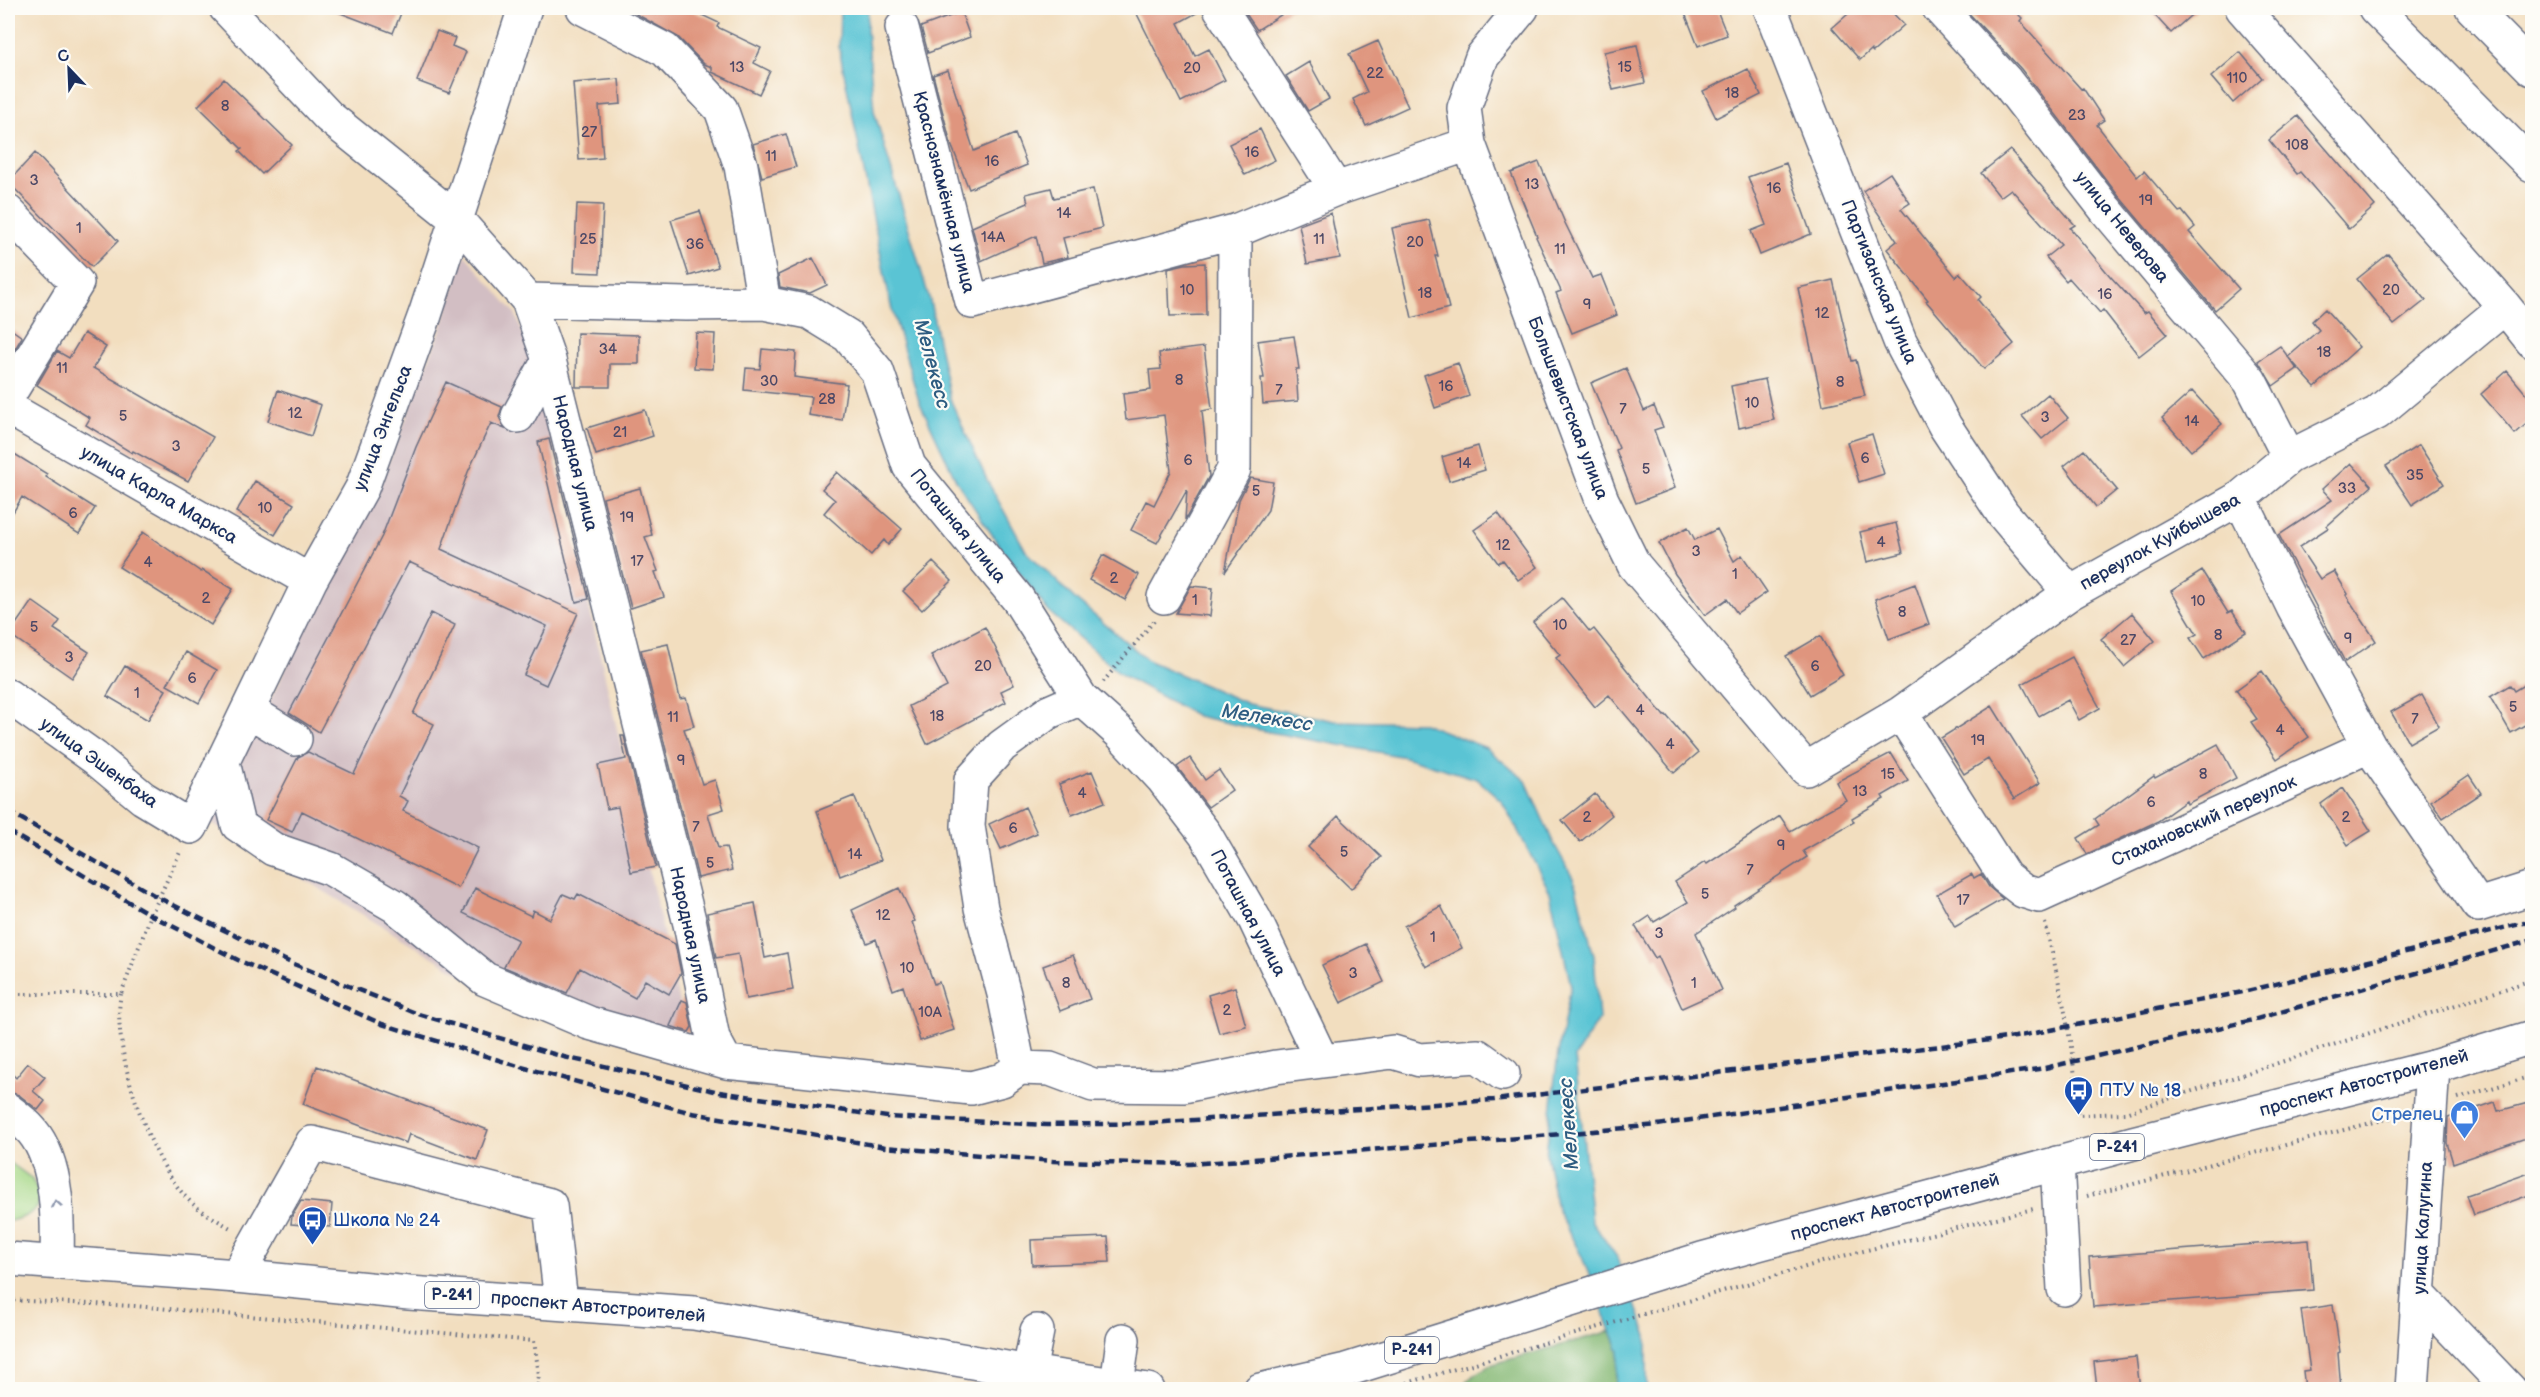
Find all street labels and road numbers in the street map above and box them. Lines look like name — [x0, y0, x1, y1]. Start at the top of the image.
street label: Краснознамённая улица — [909, 89, 979, 296]
street label: улица Неверова — [2071, 167, 2174, 287]
street label: Партизанская улица — [1836, 197, 1922, 367]
street label: Большевистская улица — [1523, 313, 1613, 503]
street label: улица Энгельса — [349, 362, 417, 494]
street label: Народная улица — [548, 393, 602, 534]
street label: улица Карла Маркса — [77, 442, 241, 549]
street label: Поташная улица — [906, 465, 1011, 587]
street label: переулок Куйбышева — [2076, 489, 2244, 595]
street label: улица Эшенбаха — [36, 713, 162, 813]
street label: Стахановский переулок — [2108, 771, 2300, 871]
street label: Поташная улица — [1206, 846, 1290, 980]
street label: Народная улица — [665, 865, 715, 1006]
street label: проспект Автостроителей — [2257, 1045, 2471, 1121]
road number: Р-241 — [2090, 1134, 2144, 1160]
street label: улица Калугина — [2409, 1161, 2437, 1295]
street label: проспект Автостроителей — [1788, 1169, 2002, 1245]
road number: Р-241 — [425, 1282, 479, 1308]
street label: проспект Автостроителей — [490, 1287, 706, 1327]
road number: Р-241 — [1385, 1337, 1439, 1363]

